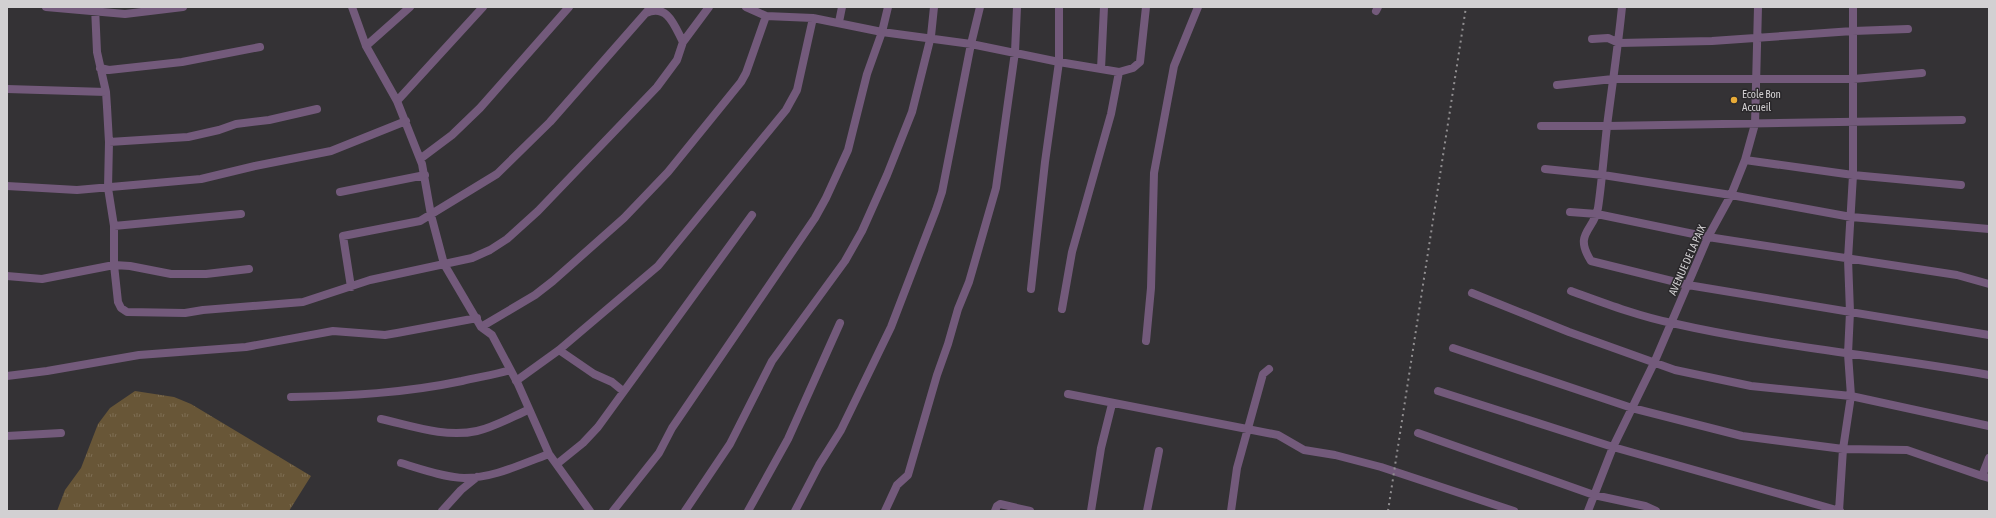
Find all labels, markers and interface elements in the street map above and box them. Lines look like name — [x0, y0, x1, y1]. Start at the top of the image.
place label: Ecole Bon Accueil — [1742, 88, 1781, 113]
marker: Ecole Bon Accueil — [1729, 95, 1739, 105]
street label: AVENUE DE LA PAIX — [1666, 223, 1708, 297]

